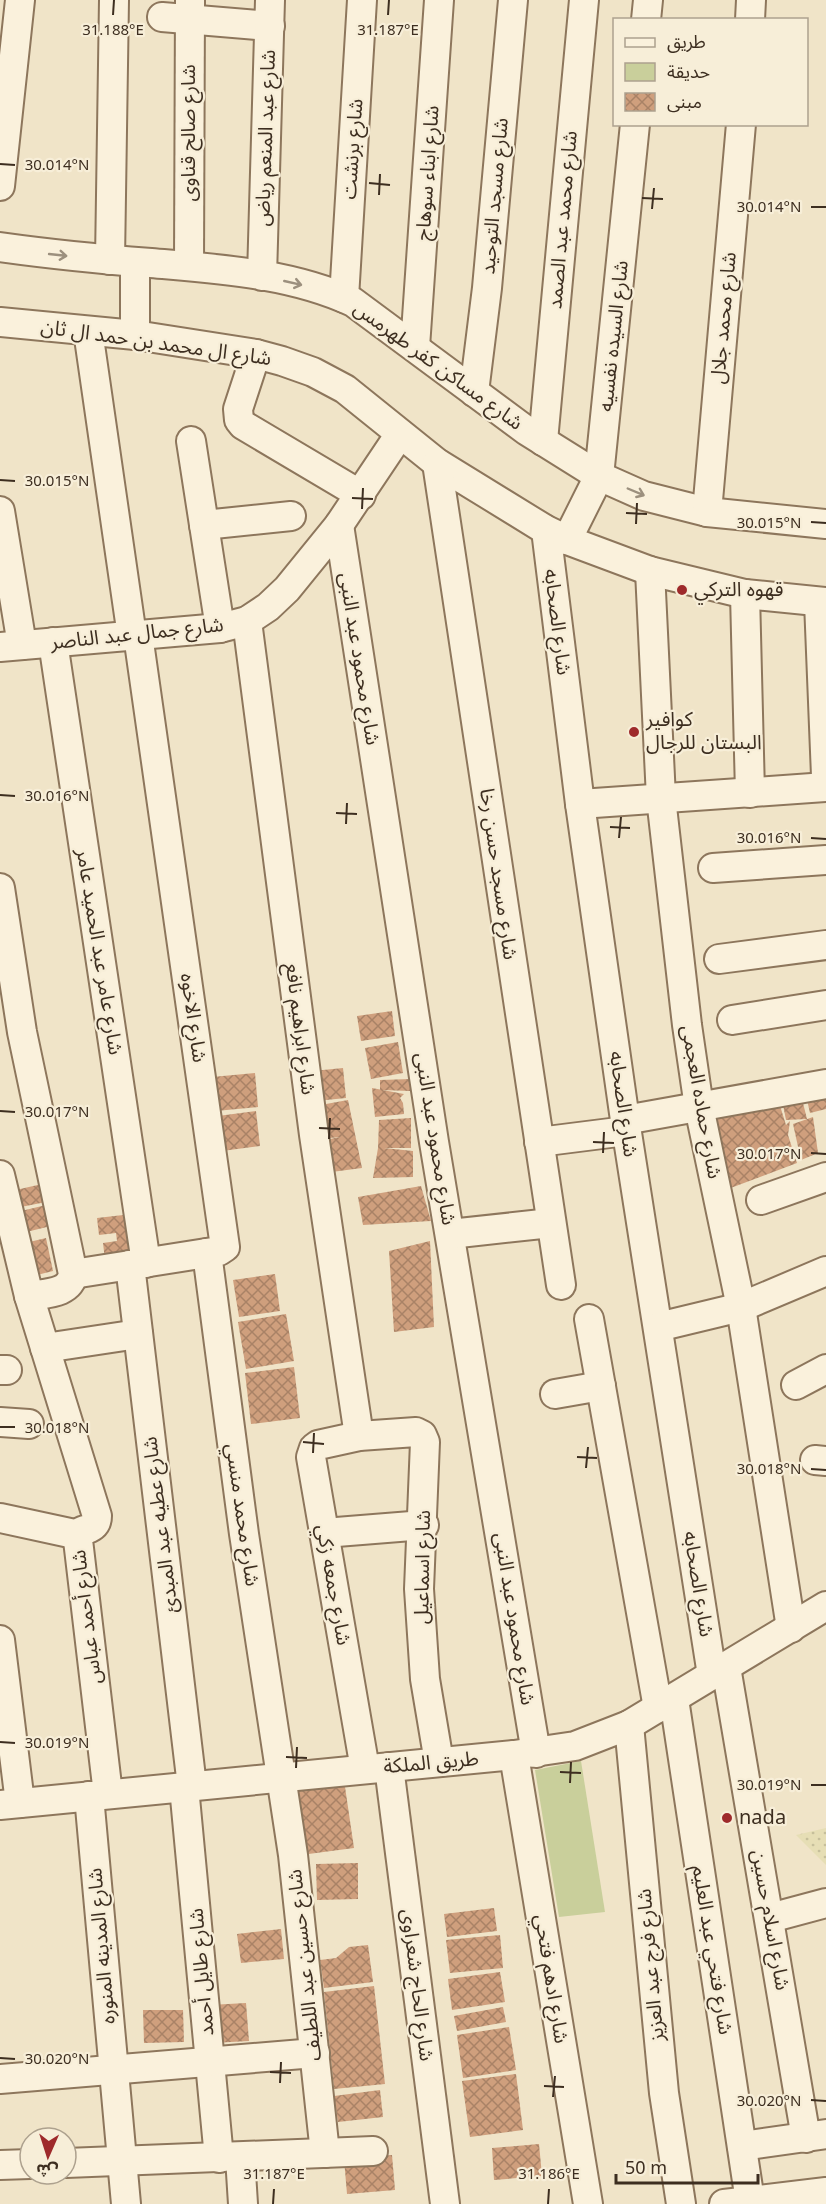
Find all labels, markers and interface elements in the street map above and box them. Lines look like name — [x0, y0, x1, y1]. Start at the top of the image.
text: 31.188°E — [82, 14, 144, 46]
text: 31.187°E — [357, 14, 419, 46]
legend — [613, 18, 808, 126]
text: طريق — [667, 23, 706, 61]
street label: شارع عبد المنعم رياض — [242, 49, 290, 227]
text: حديقة — [667, 53, 710, 91]
street label: شارع صالح قناوى — [168, 64, 210, 202]
text: مبنى — [667, 83, 702, 121]
street label: شارع برنشت — [329, 97, 377, 201]
street label: شارع ابناء سوهاج — [402, 104, 454, 242]
street label: شارع مسجد التوحيد — [467, 116, 523, 276]
street label: شارع محمد عبد الصمد — [534, 129, 592, 311]
text: 30.014°N — [25, 149, 89, 181]
text: 30.014°N — [737, 191, 801, 223]
one-way arrow — [47, 250, 67, 261]
street label: شارع محمد جلال — [697, 250, 751, 386]
street label: شارع السيده نفسيه — [585, 258, 643, 414]
one-way arrow — [283, 277, 302, 289]
street label: شارع مساكن كفر طهرمس — [343, 289, 533, 443]
street label: شارع ال محمد بن حمد ال ثان — [38, 306, 274, 380]
text: 30.015°N — [25, 465, 89, 497]
one-way arrow — [626, 487, 644, 499]
text: 30.015°N — [737, 507, 801, 539]
street label: شارع الصحابه — [530, 566, 584, 678]
place label: قهوه التركي — [694, 569, 783, 611]
street label: شارع محمود عبد النبى — [325, 570, 393, 748]
marker: قهوه التركي — [675, 583, 689, 597]
street label: شارع جمال عبد الناصر — [47, 604, 226, 664]
place label: كوافير البستان للرجال — [645, 699, 762, 764]
marker: كوافير البستان للرجال — [627, 725, 641, 739]
text: 30.016°N — [25, 780, 89, 812]
street label: شارع مسجد حسن رخا — [465, 785, 531, 963]
text: 30.016°N — [737, 822, 801, 854]
street label: شارع عامر عبد الحميد عامر — [62, 845, 136, 1058]
street label: شارع ابراهيم نافع — [271, 961, 329, 1097]
street label: شارع الاخوه — [166, 971, 220, 1065]
street label: شارع حماده العجمى — [667, 1022, 735, 1182]
street label: شارع الصحابه — [595, 1048, 651, 1160]
street label: شارع محمود عبد النبى — [401, 1050, 469, 1228]
text: 30.017°N — [25, 1096, 89, 1128]
text: 30.017°N — [737, 1138, 801, 1170]
text: 30.018°N — [25, 1412, 89, 1444]
street label: شارع عطيه عبد المبدئ — [129, 1434, 193, 1616]
street label: شارع محمد منسي — [211, 1441, 273, 1589]
text: 30.018°N — [737, 1453, 801, 1485]
street label: شارع اسماعيل — [401, 1510, 445, 1624]
street label: شارع جمعه زكي — [302, 1521, 364, 1649]
street label: شارع الصحابه — [669, 1528, 727, 1640]
street label: شارع محمود عبد النبى — [480, 1530, 548, 1708]
street label: شارع أحمد عباس — [58, 1547, 116, 1687]
text: 30.019°N — [25, 1727, 89, 1759]
street label: طريق الملكة — [382, 1738, 480, 1788]
text: 30.019°N — [737, 1769, 801, 1801]
place label: nada — [739, 1797, 786, 1839]
marker: nada — [720, 1811, 734, 1825]
street label: شارع اسلام حسين — [737, 1846, 803, 1994]
street label: شارع فتحي عبد العليم — [678, 1862, 746, 2038]
street label: شارع المدينه المنوره — [74, 1866, 130, 2026]
street label: شارع حسين عبد اللطيف — [274, 1867, 336, 2063]
street label: شارع فرج عبد العزيز — [623, 1887, 679, 2044]
street label: شارع طايل أحمد — [176, 1906, 228, 2038]
street label: شارع الحاج شعراوى — [387, 1906, 447, 2064]
street label: شارع ادهم فتحي — [520, 1911, 582, 2047]
text: 30.020°N — [25, 2043, 89, 2075]
text: 30.020°N — [737, 2085, 801, 2117]
north arrow — [18, 2126, 78, 2186]
scale bar — [616, 2147, 758, 2185]
text: 50 m — [625, 2149, 667, 2187]
text: ش — [35, 2152, 59, 2188]
text: 31.187°E — [243, 2158, 305, 2190]
text: 31.186°E — [518, 2158, 580, 2190]

